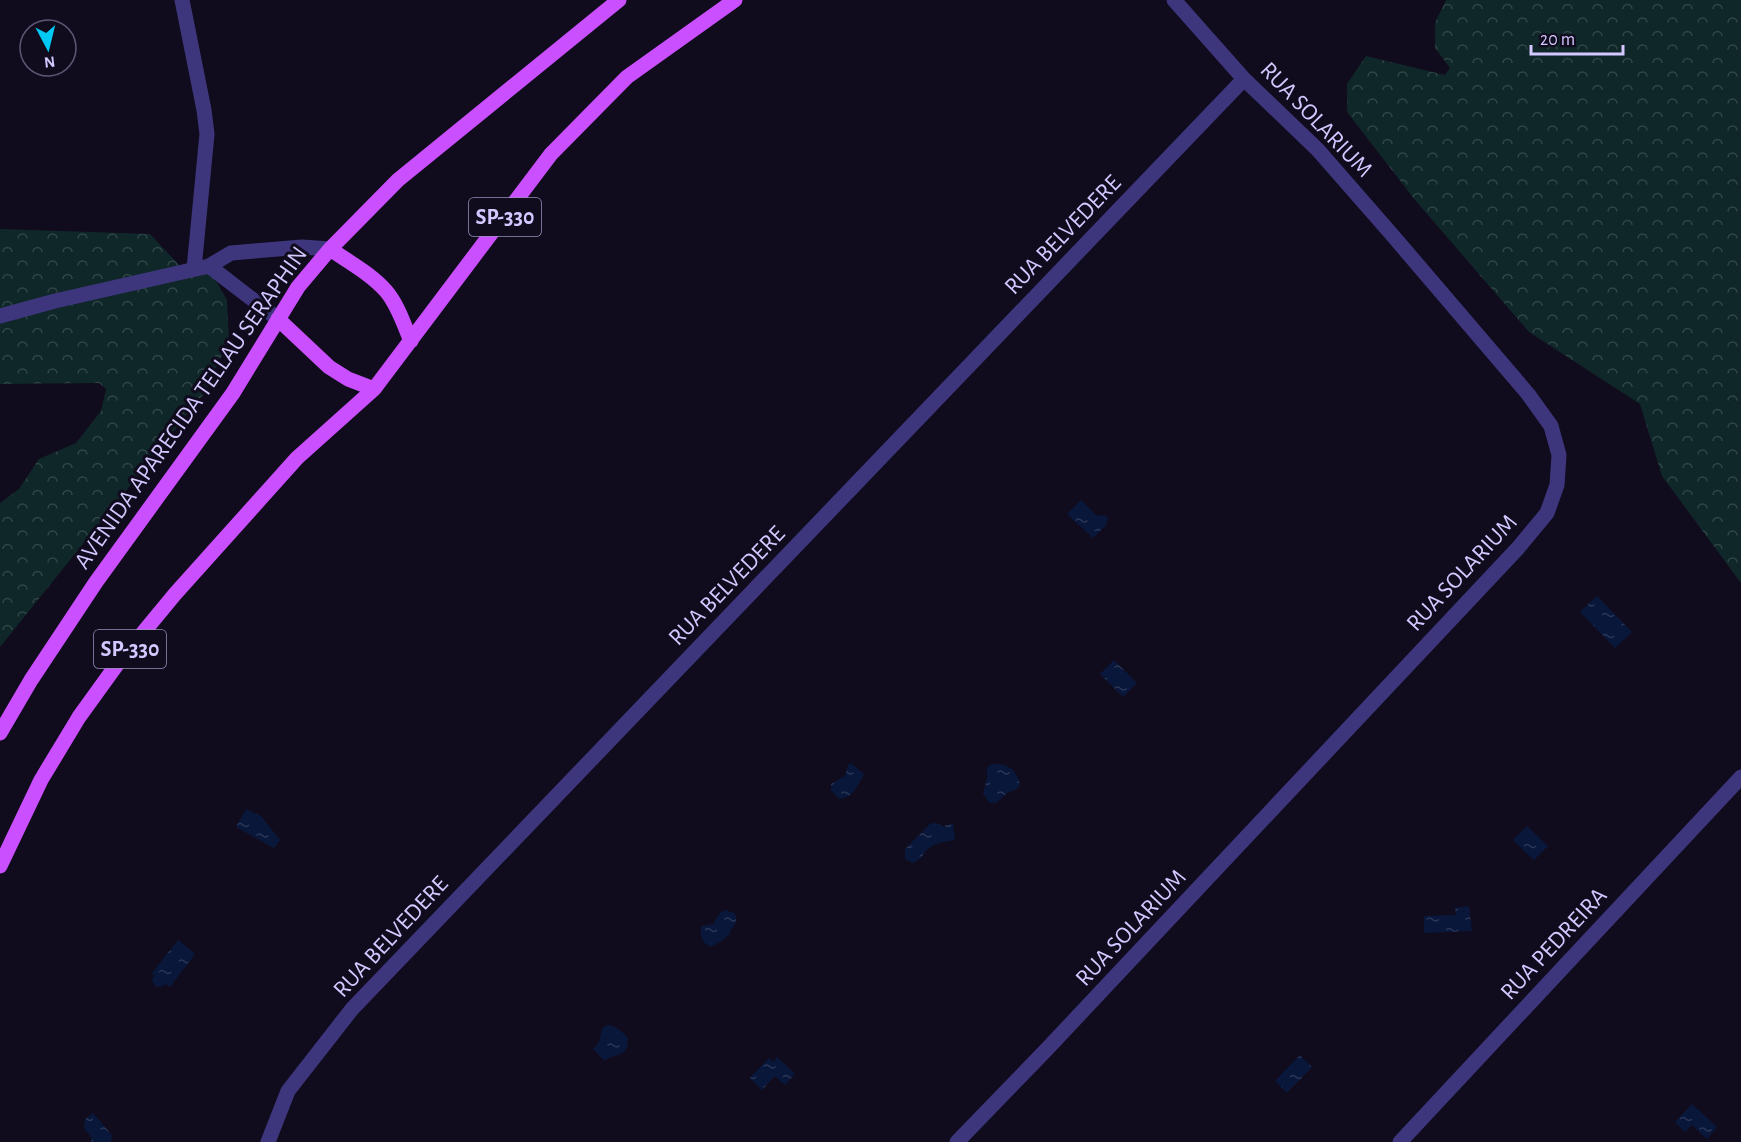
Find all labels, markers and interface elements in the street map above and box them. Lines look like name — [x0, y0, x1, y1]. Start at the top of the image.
north arrow — [18, 18, 78, 78]
scale bar — [1531, 18, 1622, 56]
text: 20 m — [1540, 31, 1575, 49]
text: N — [43, 53, 56, 71]
street label: RUA SOLARIUM — [1255, 58, 1377, 182]
street label: RUA BELVEDERE — [1000, 170, 1126, 299]
road number: SP-330 — [469, 198, 541, 236]
street label: AVENIDA APARECIDA TELLAU SERAPHIN — [70, 243, 312, 573]
street label: RUA SOLARIUM — [1402, 510, 1522, 636]
street label: RUA BELVEDERE — [664, 521, 790, 650]
road number: SP-330 — [94, 630, 166, 668]
street label: RUA SOLARIUM — [1071, 865, 1191, 991]
street label: RUA BELVEDERE — [329, 872, 453, 1002]
street label: RUA PEDREIRA — [1496, 883, 1612, 1005]

